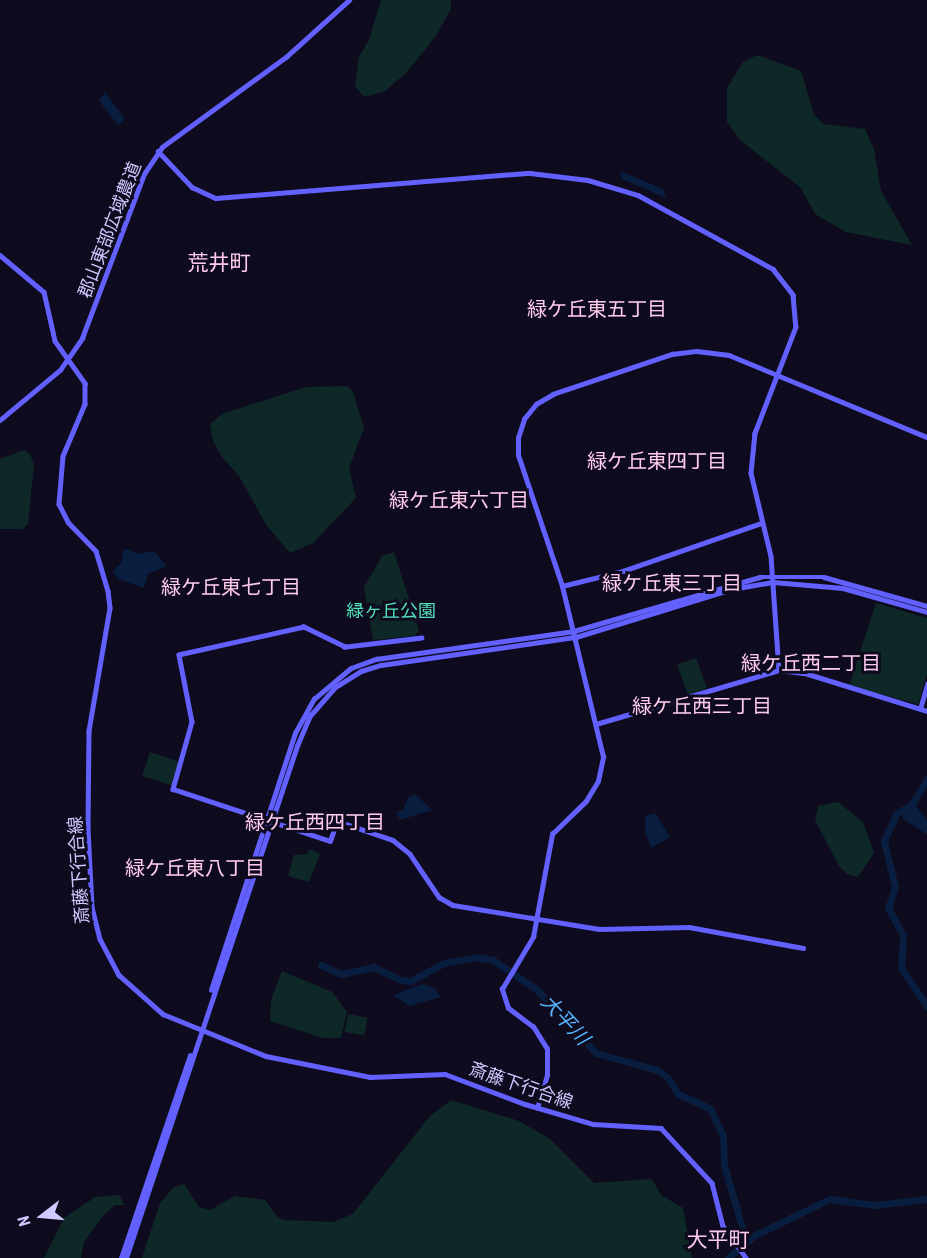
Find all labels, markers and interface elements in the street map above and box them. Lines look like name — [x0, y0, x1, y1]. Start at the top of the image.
street label: 郡山東部広域農道 — [74, 159, 146, 301]
district label: 荒井町 — [188, 250, 250, 276]
district label: 緑ケ丘東五丁目 — [527, 297, 667, 321]
district label: 緑ケ丘東四丁目 — [587, 449, 727, 473]
district label: 緑ケ丘東六丁目 — [389, 488, 529, 512]
district label: 緑ケ丘東三丁目 — [602, 571, 742, 595]
district label: 緑ケ丘東七丁目 — [161, 575, 301, 599]
park label: 緑ヶ丘公園 — [346, 600, 436, 622]
district label: 緑ケ丘西二丁目 — [741, 651, 881, 675]
district label: 緑ケ丘西三丁目 — [632, 694, 772, 718]
district label: 緑ケ丘西四丁目 — [245, 810, 385, 834]
street label: 斎藤下行合線 — [64, 815, 94, 925]
district label: 緑ケ丘東八丁目 — [125, 856, 265, 880]
water label: 大平川 — [536, 990, 594, 1050]
street label: 斎藤下行合線 — [466, 1058, 576, 1114]
north arrow — [12, 1186, 72, 1246]
text: N — [14, 1214, 35, 1228]
district label: 大平町 — [687, 1227, 749, 1253]

